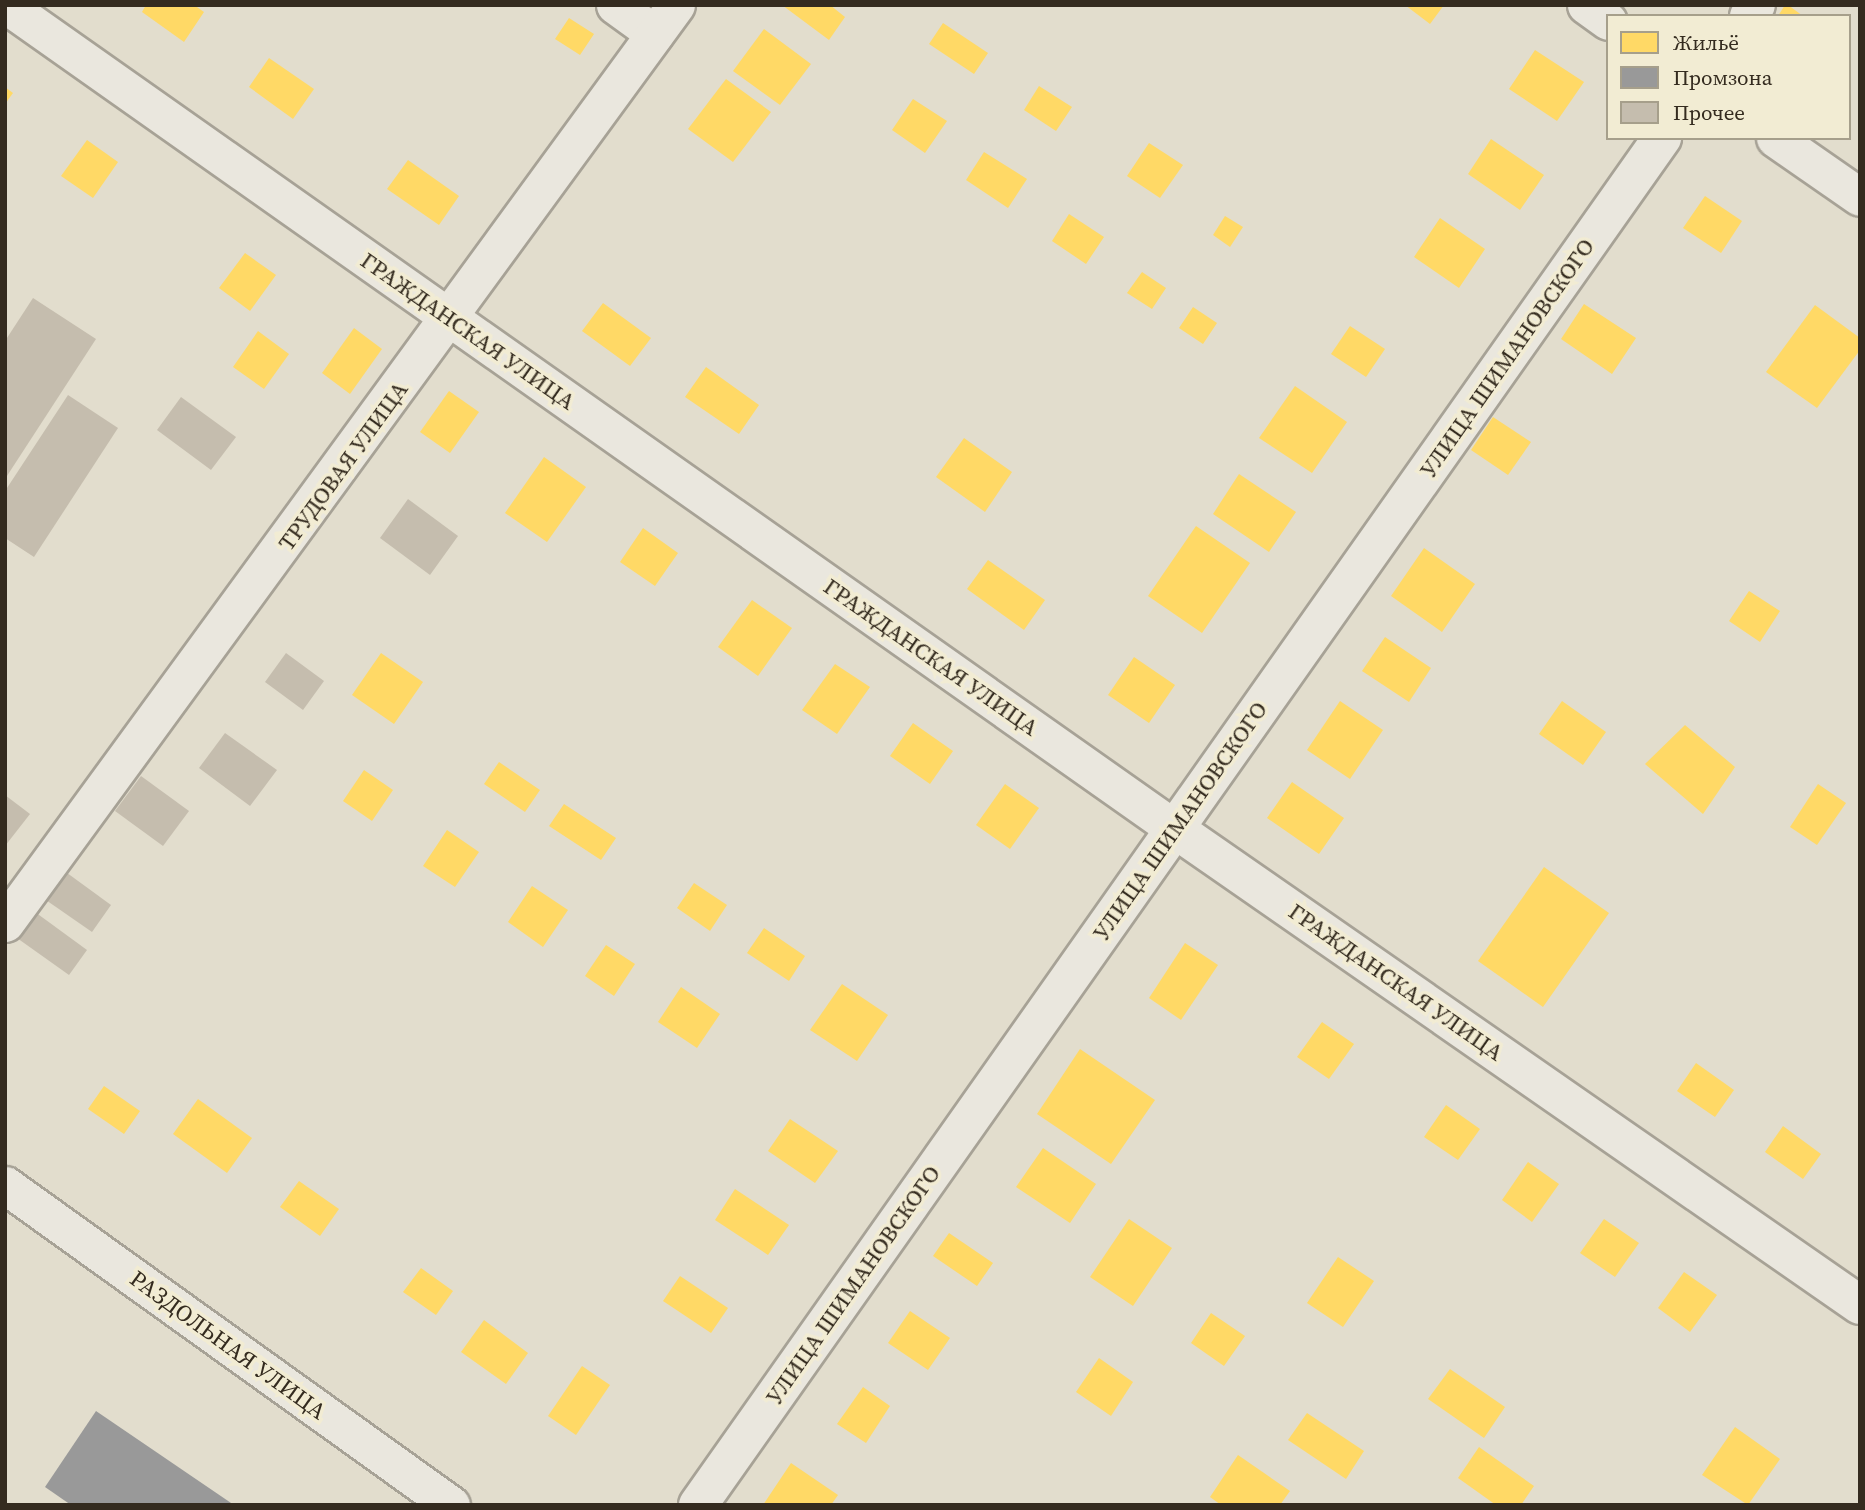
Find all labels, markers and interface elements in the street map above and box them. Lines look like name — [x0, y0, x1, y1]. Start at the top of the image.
legend — [1606, 14, 1851, 140]
text: Жильё — [1673, 28, 1739, 57]
text: Промзона — [1673, 63, 1773, 92]
text: Прочее — [1673, 98, 1745, 127]
street label: УЛИЦА ШИМАНОВСКОГО — [1414, 233, 1600, 483]
street label: ГРАЖДАНСКАЯ УЛИЦА — [355, 246, 581, 416]
street label: ТРУДОВАЯ УЛИЦА — [272, 376, 414, 556]
street label: ГРАЖДАНСКАЯ УЛИЦА — [818, 572, 1044, 742]
street label: УЛИЦА ШИМАНОВСКОГО — [1087, 696, 1273, 946]
street label: ГРАЖДАНСКАЯ УЛИЦА — [1283, 897, 1509, 1067]
street label: УЛИЦА ШИМАНОВСКОГО — [760, 1160, 946, 1410]
street label: РАЗДОЛЬНАЯ УЛИЦА — [125, 1265, 331, 1425]

